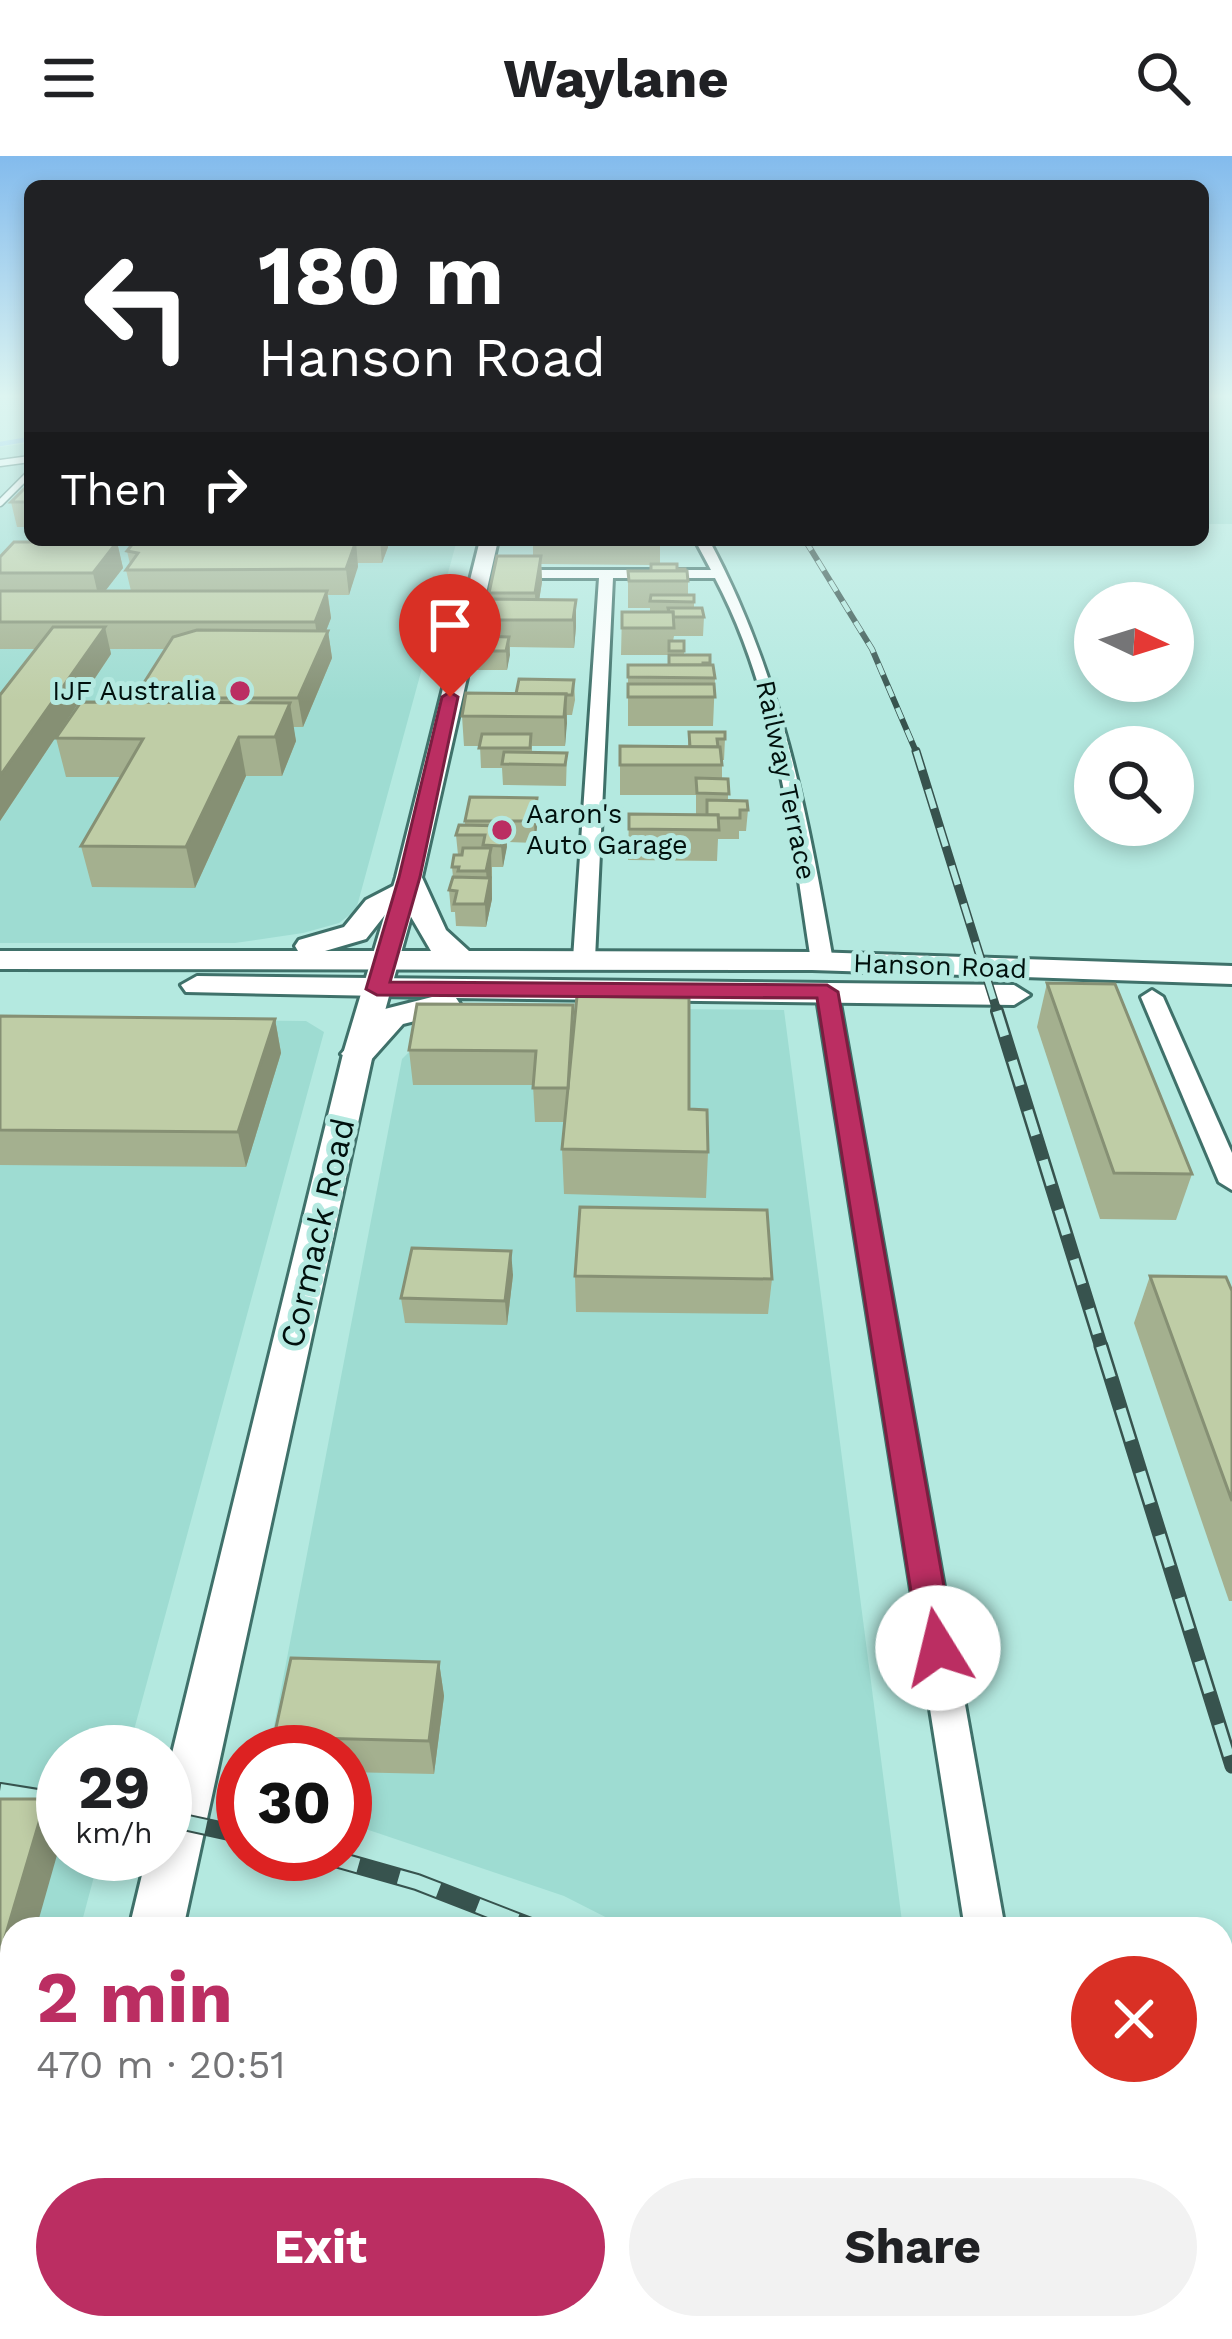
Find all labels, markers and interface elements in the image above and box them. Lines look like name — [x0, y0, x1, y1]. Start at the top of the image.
icon: menu — [36, 45, 102, 111]
icon: search — [1130, 45, 1196, 111]
text: Waylane — [503, 47, 729, 110]
text: 180 m — [258, 226, 504, 324]
icon: left — [60, 228, 216, 384]
text: Hanson Road — [258, 326, 606, 389]
icon: right — [192, 456, 258, 522]
text: Then — [60, 463, 168, 516]
pin — [399, 574, 501, 697]
north arrow — [1074, 582, 1194, 702]
map controls — [1074, 582, 1194, 846]
icon: arrive — [417, 592, 483, 658]
place label: IJF Australia — [52, 675, 216, 707]
street label: Railway Terrace — [749, 677, 823, 883]
marker: IJF Australia — [227, 678, 253, 704]
button: search — [1074, 726, 1194, 846]
place label: Aaron's Auto Garage — [526, 798, 688, 861]
marker: Aaron's Auto Garage — [489, 817, 515, 843]
street label: Hanson Road — [853, 947, 1027, 985]
street label: Cormack Road — [272, 1114, 362, 1352]
position arrow — [875, 1585, 1001, 1711]
speed limit sign: 30 — [216, 1725, 372, 1881]
text: 29 — [78, 1752, 150, 1823]
text: km/h — [75, 1815, 153, 1850]
text: 2 min — [36, 1955, 233, 2039]
button: close — [1071, 1956, 1197, 2082]
text: 470 m · 20:51 — [36, 2042, 286, 2087]
button: Exit — [36, 2178, 605, 2316]
button: Share — [629, 2178, 1197, 2316]

